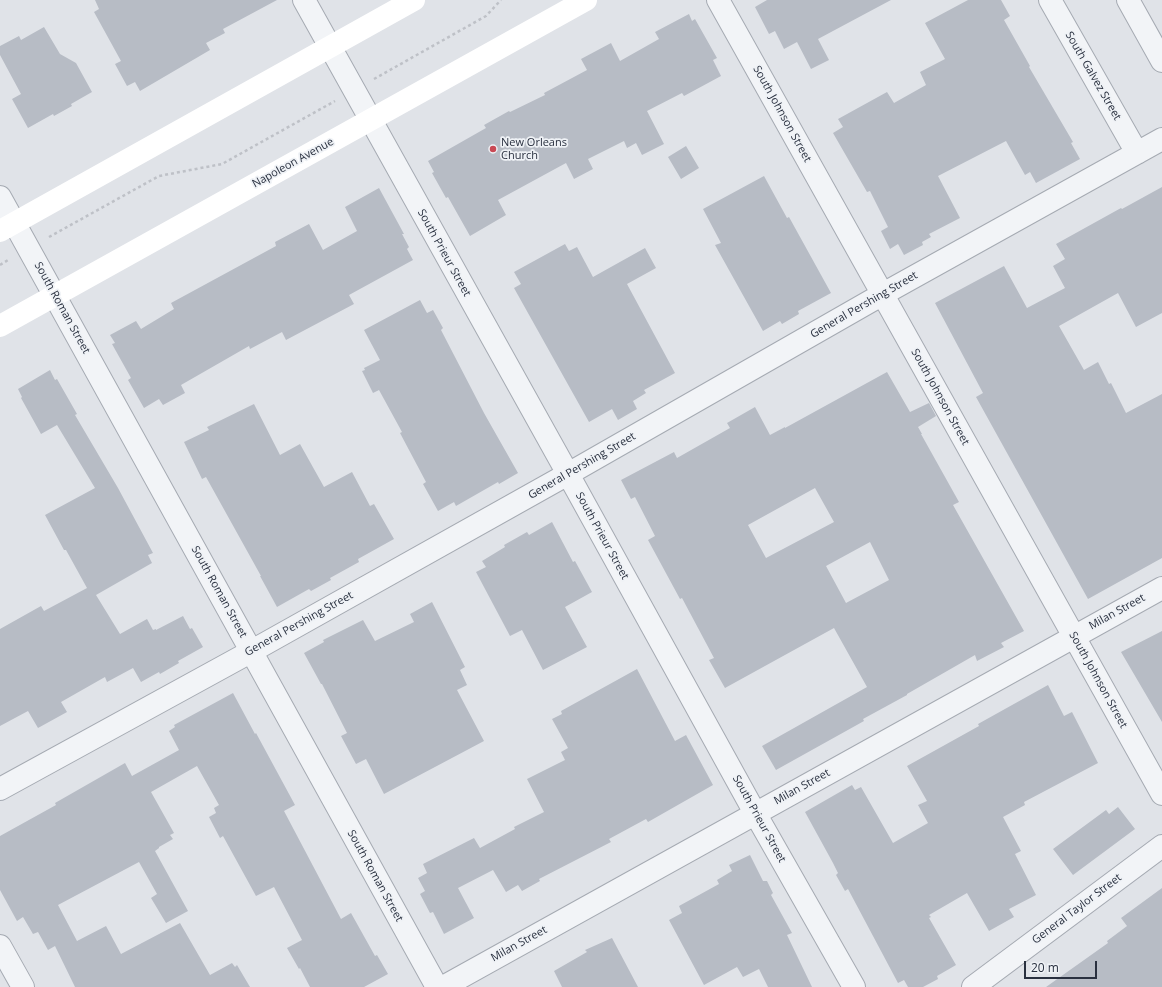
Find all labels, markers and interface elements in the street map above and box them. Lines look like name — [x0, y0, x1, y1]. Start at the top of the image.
street label: South Galvez Street — [1062, 29, 1124, 123]
street label: South Johnson Street — [750, 63, 814, 165]
street label: Napoleon Avenue — [250, 135, 336, 191]
place label: New Orleans Church — [501, 136, 567, 162]
marker: New Orleans Church — [488, 144, 498, 154]
street label: South Prieur Street — [415, 207, 473, 299]
street label: South Roman Street — [31, 260, 93, 356]
street label: General Pershing Street — [808, 269, 920, 341]
street label: South Johnson Street — [908, 346, 972, 448]
street label: General Pershing Street — [526, 430, 638, 502]
street label: South Prieur Street — [573, 490, 631, 582]
street label: South Roman Street — [188, 544, 250, 640]
street label: General Pershing Street — [243, 589, 355, 659]
street label: Milan Street — [1087, 591, 1147, 633]
street label: South Johnson Street — [1066, 629, 1130, 731]
street label: Milan Street — [772, 766, 832, 808]
street label: South Prieur Street — [730, 773, 788, 865]
street label: South Roman Street — [344, 828, 406, 924]
street label: General Taylor Street — [1030, 871, 1124, 947]
street label: Milan Street — [489, 923, 549, 965]
scale bar — [1026, 953, 1099, 979]
text: 20 m — [1031, 959, 1059, 976]

